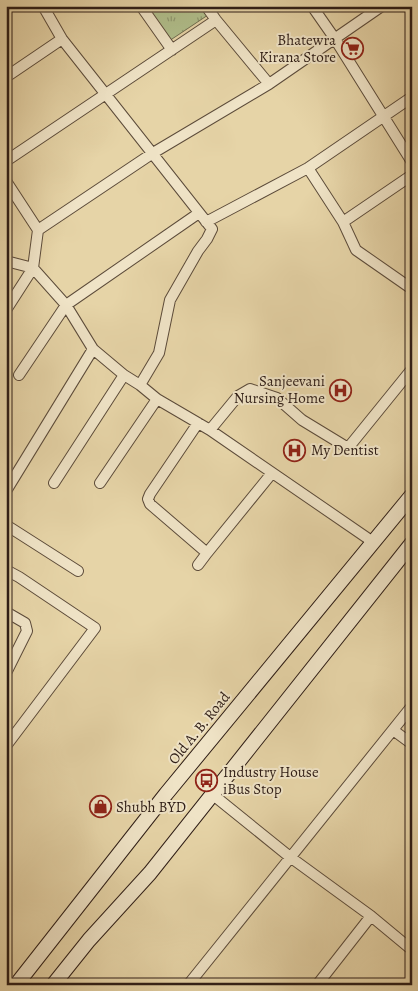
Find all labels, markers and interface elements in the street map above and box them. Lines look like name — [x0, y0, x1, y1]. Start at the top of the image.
place label: Bhatewra Kirana Store — [259, 30, 336, 67]
supermarket icon: Bhatewra Kirana Store — [340, 37, 364, 61]
place label: Sanjeevani Nursing Home — [234, 371, 325, 408]
hospital icon: Sanjeevani Nursing Home — [329, 378, 353, 402]
hospital icon: My Dentist — [283, 438, 307, 462]
place label: My Dentist — [311, 440, 379, 460]
street label: Old A. B. Road — [164, 687, 235, 768]
place label: Industry House iBus Stop — [223, 762, 319, 799]
bus stop icon: Industry House iBus Stop — [195, 769, 219, 793]
shop icon: Shubh BYD — [88, 795, 112, 819]
place label: Shubh BYD — [116, 797, 186, 817]

